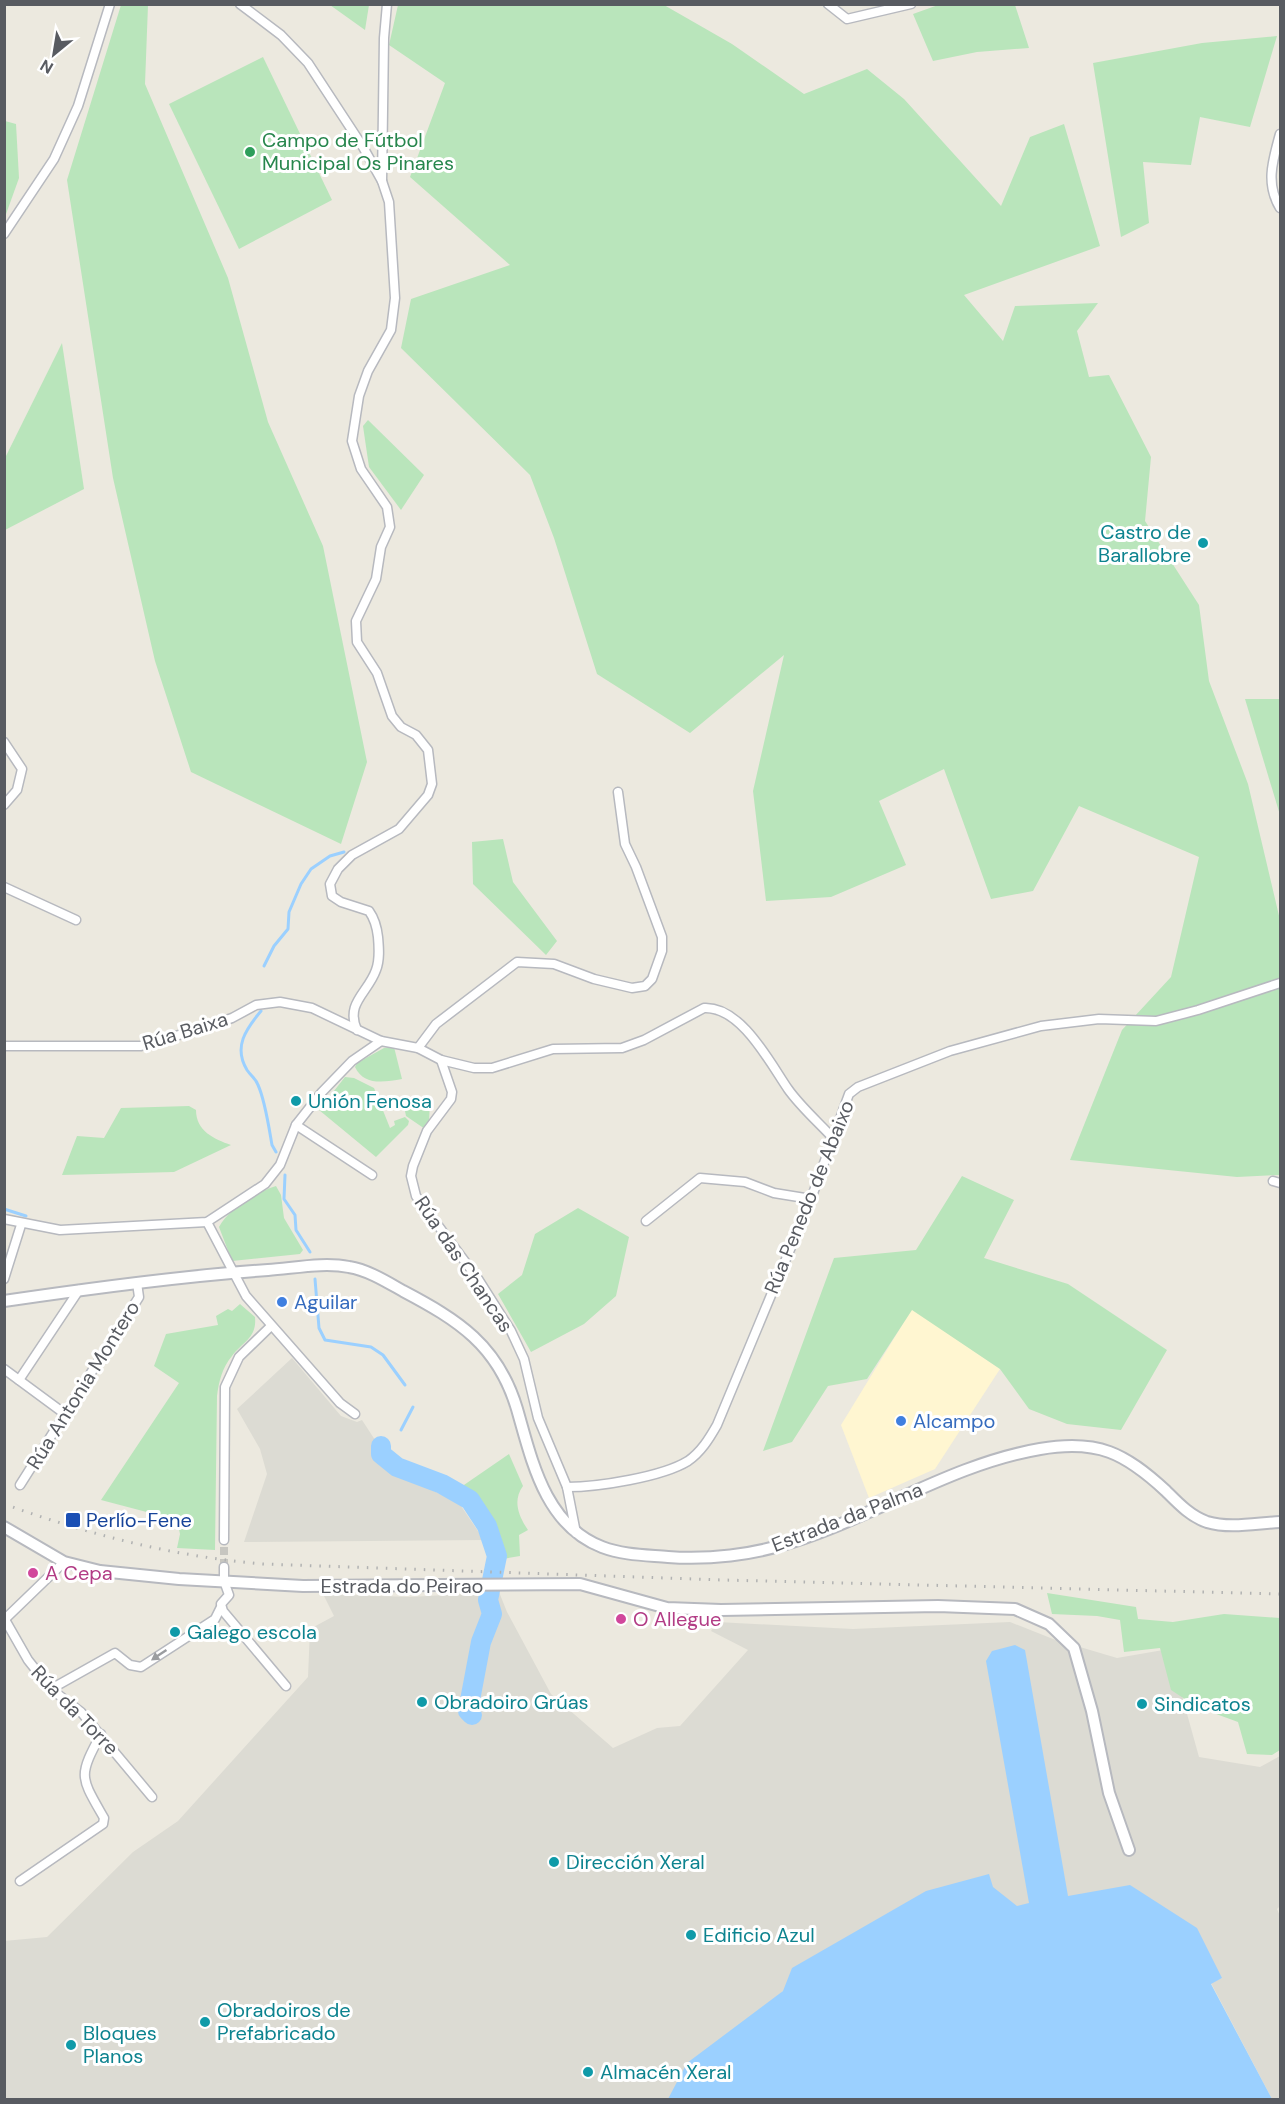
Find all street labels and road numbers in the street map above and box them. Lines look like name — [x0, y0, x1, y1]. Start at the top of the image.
street label: Rúa Baixa — [139, 1006, 231, 1056]
street label: Rúa Penedo de Abaixo — [758, 1096, 860, 1298]
street label: Rúa das Chancas — [409, 1191, 519, 1337]
street label: Rúa Antonia Montero — [21, 1296, 145, 1474]
street label: Estrada da Palma — [768, 1476, 926, 1558]
street label: Estrada do Peirao — [321, 1573, 483, 1599]
street label: Rúa da Torre — [26, 1659, 124, 1761]

